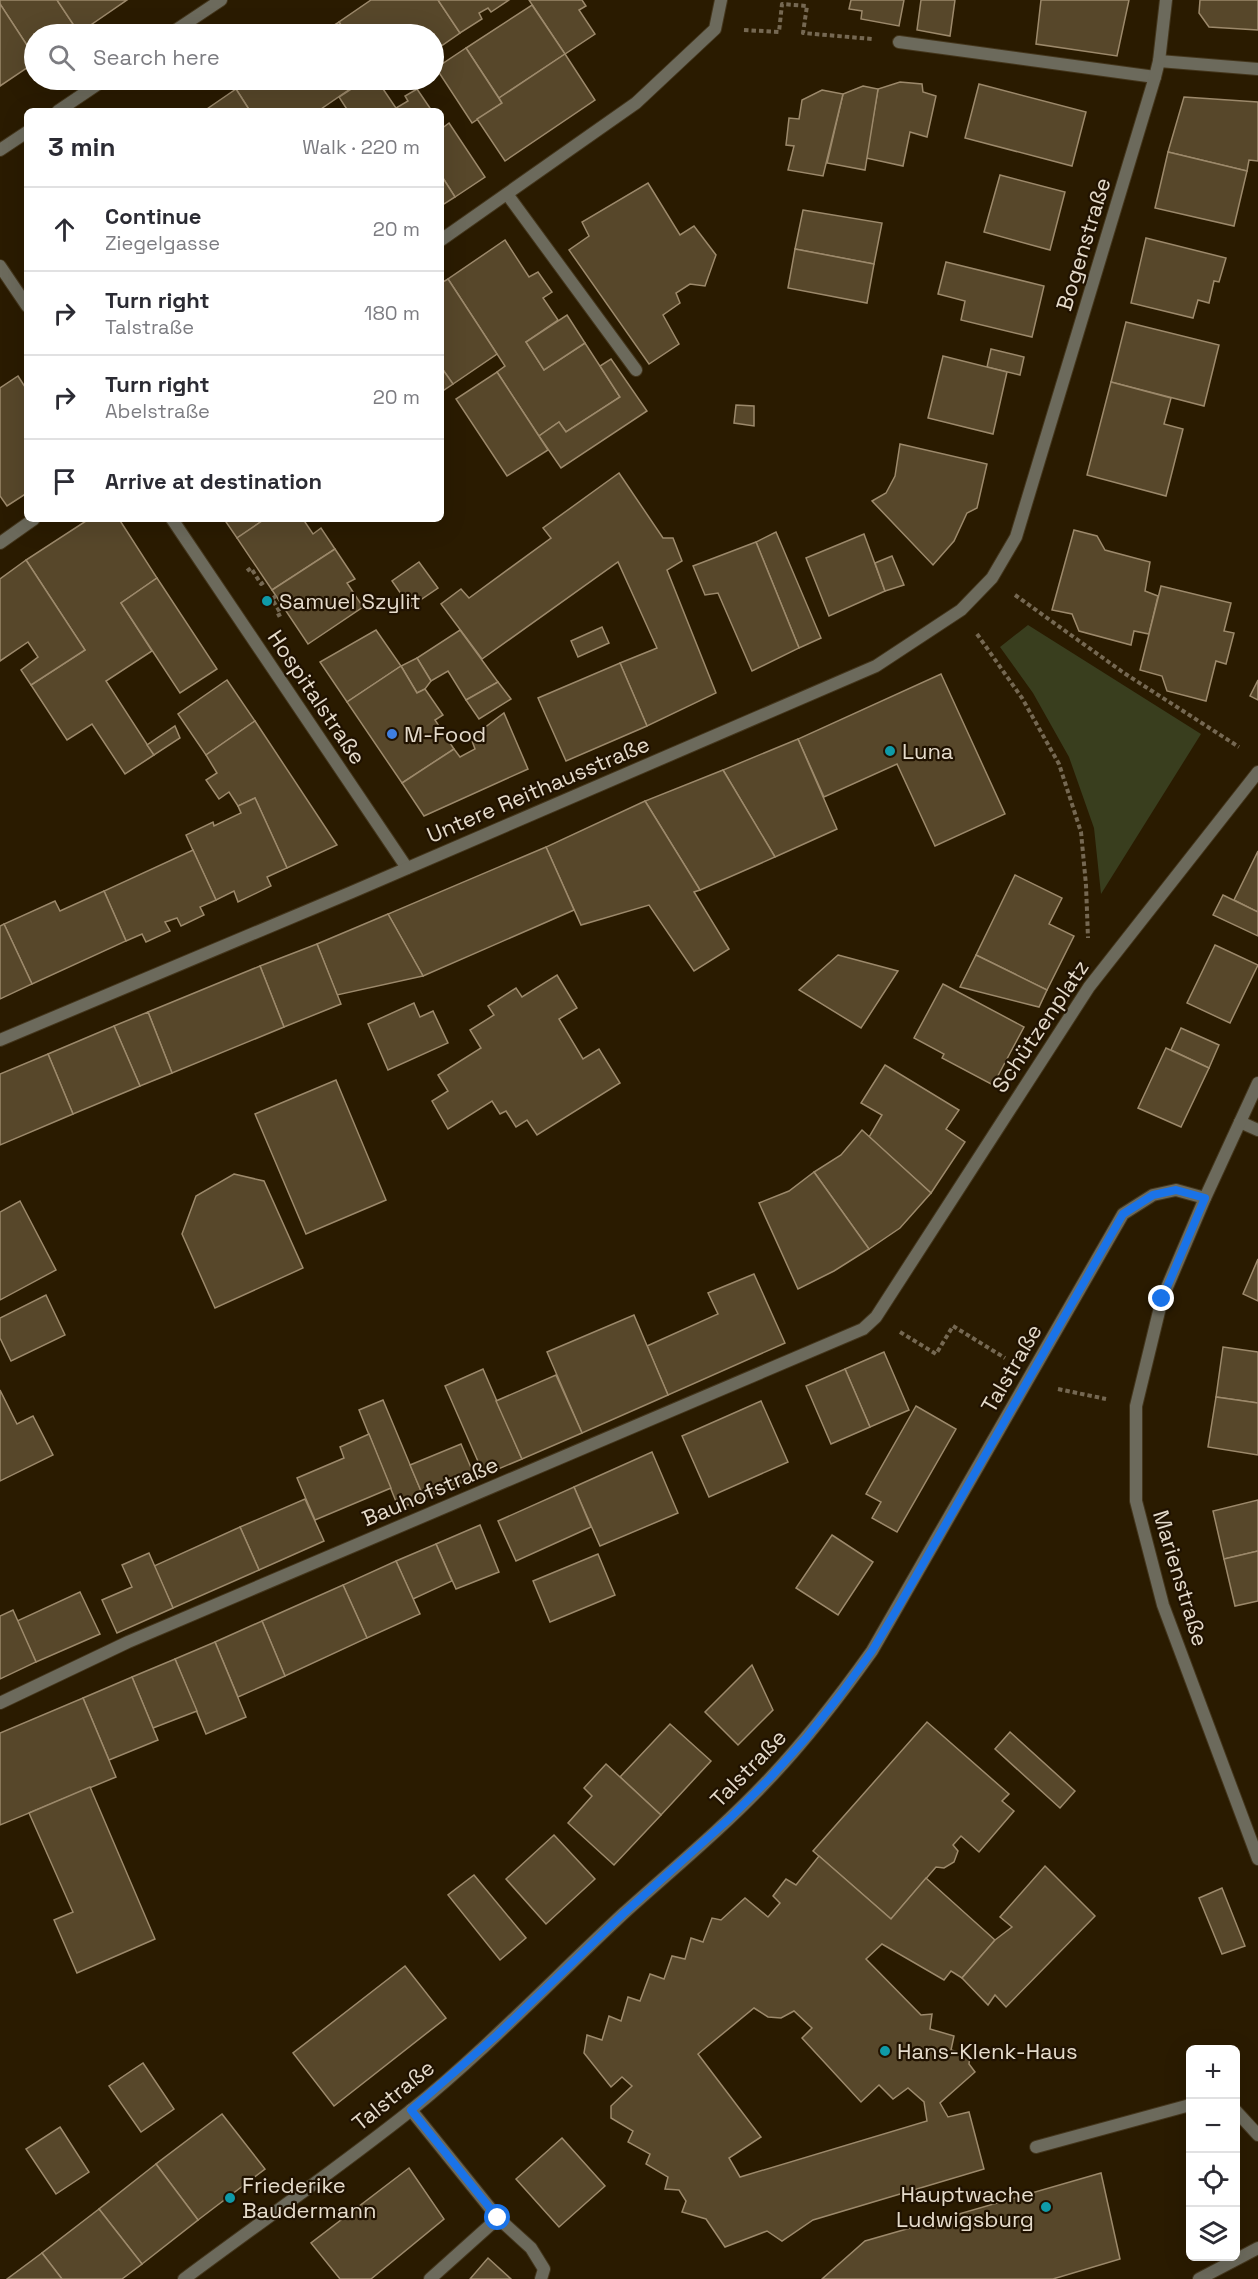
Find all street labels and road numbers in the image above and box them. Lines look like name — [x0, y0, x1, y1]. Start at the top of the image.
street label: Bogenstraße — [1049, 174, 1117, 314]
street label: Hospitalstraße — [262, 624, 372, 770]
street label: Untere Reithausstraße — [422, 729, 654, 849]
street label: Schützenplatz — [985, 954, 1095, 1098]
street label: Talstraße — [974, 1319, 1048, 1417]
street label: Bauhofstraße — [358, 1450, 502, 1532]
street label: Marienstraße — [1147, 1507, 1215, 1649]
street label: Talstraße — [704, 1723, 792, 1813]
street label: Talstraße — [346, 2053, 440, 2137]

